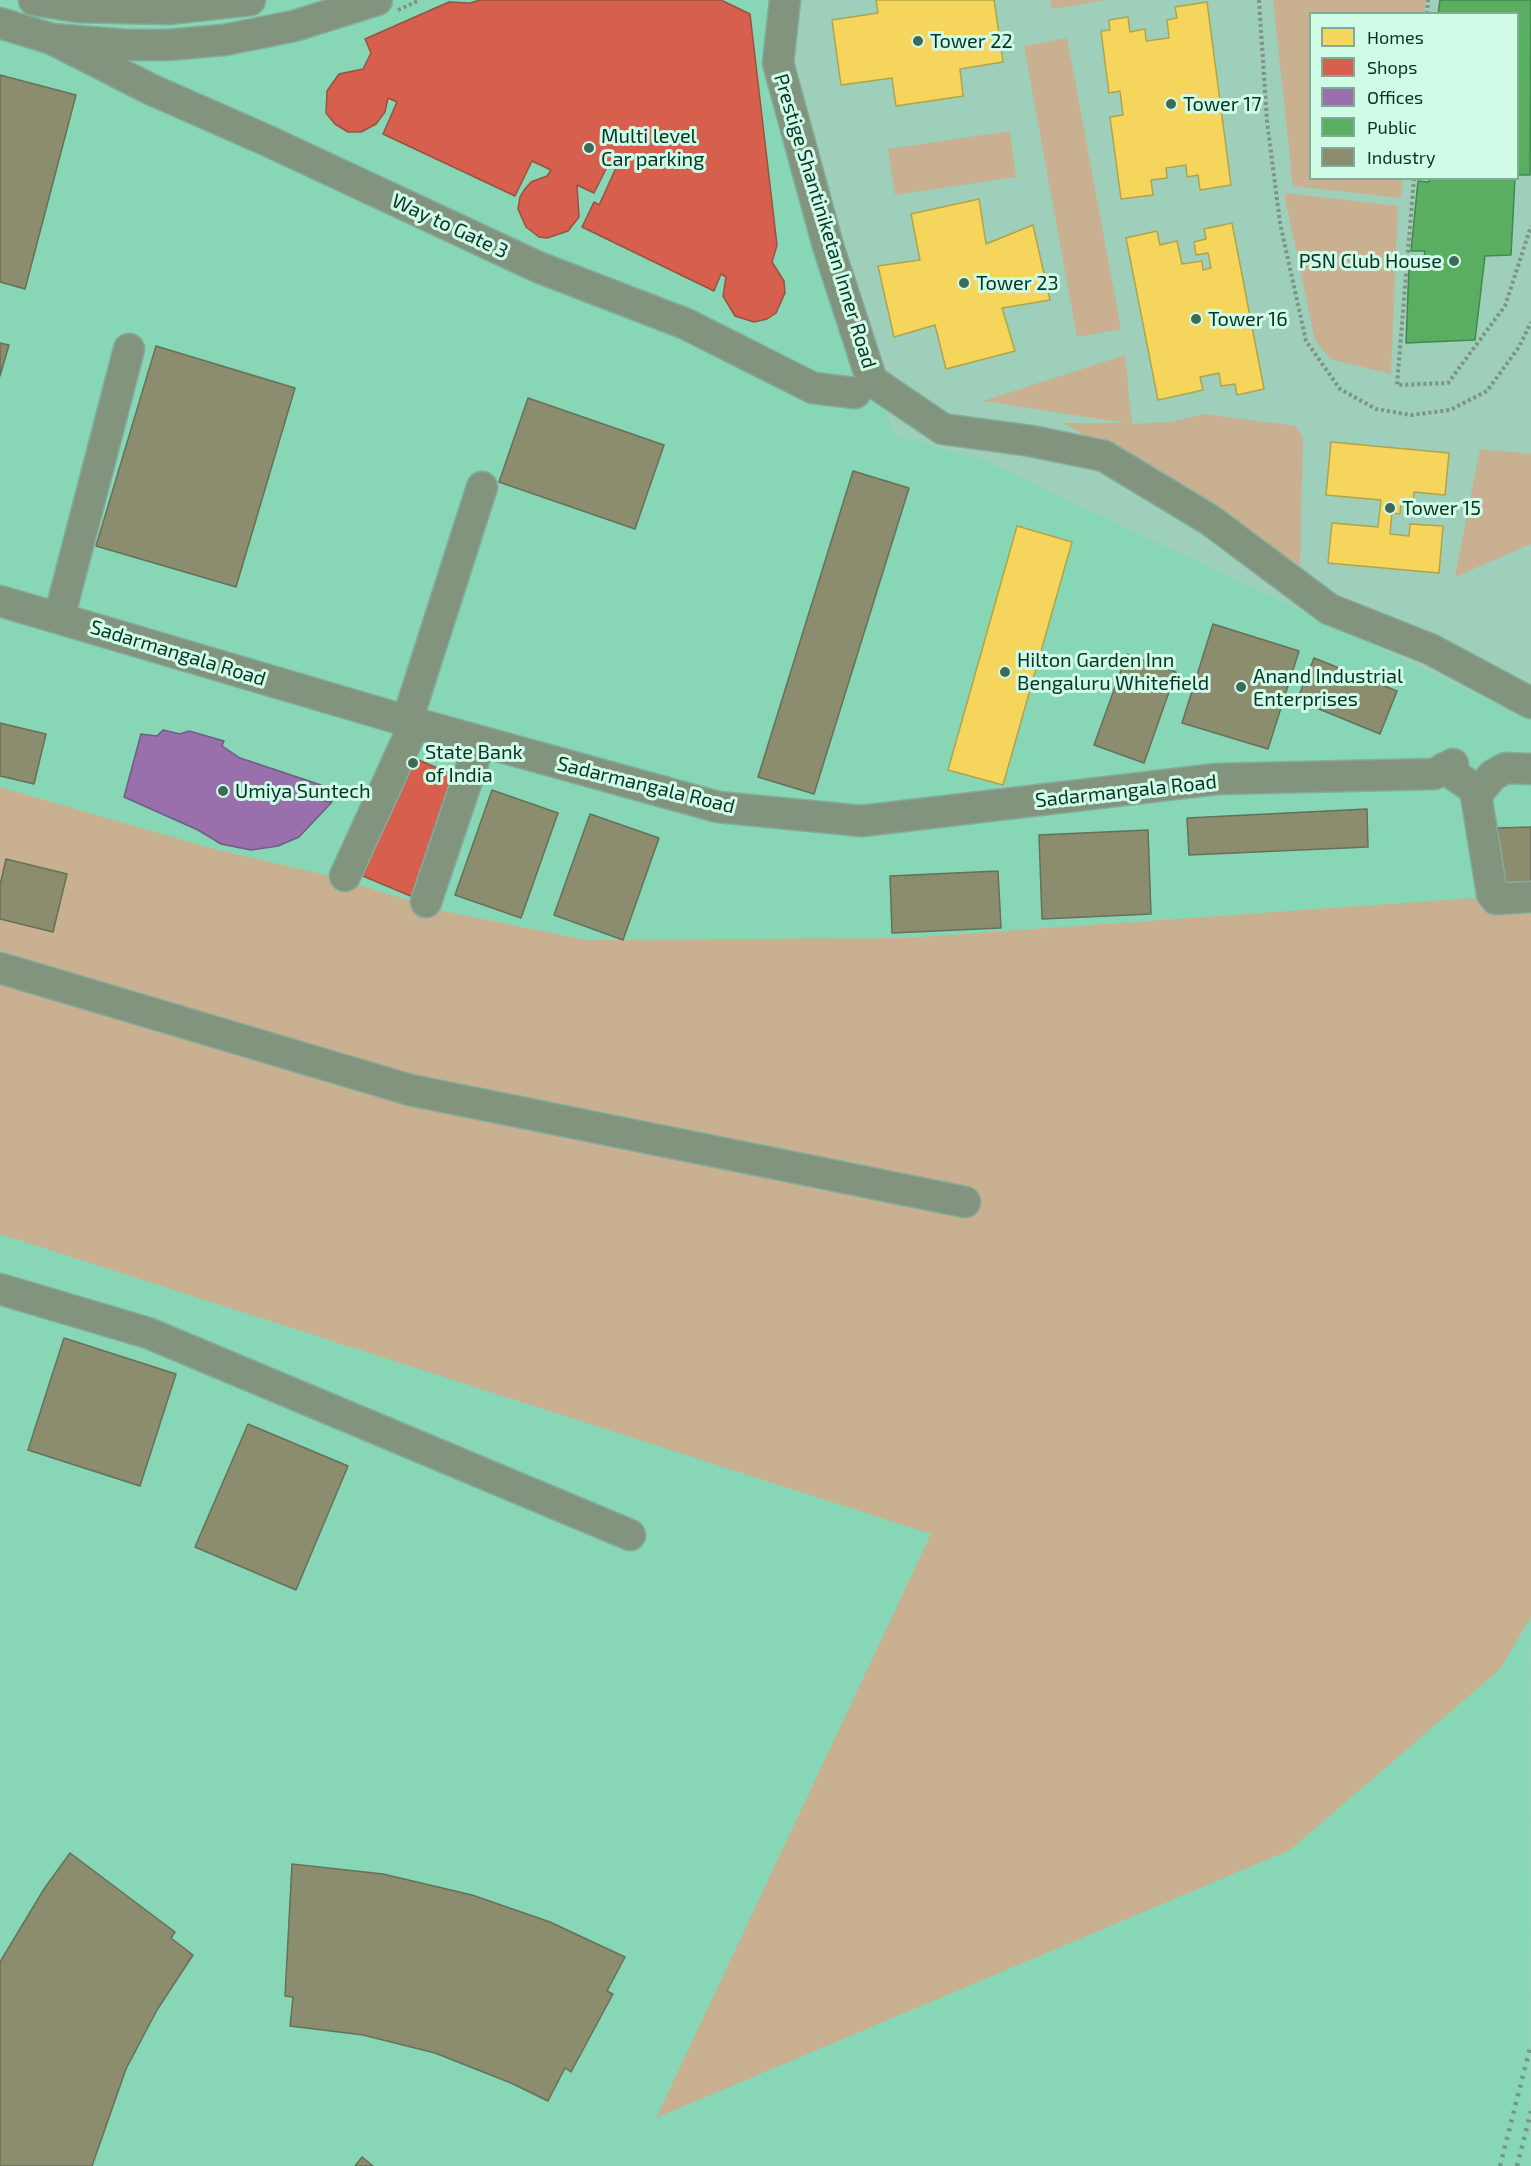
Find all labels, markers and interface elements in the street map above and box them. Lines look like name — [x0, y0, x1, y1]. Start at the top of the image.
legend — [1309, 12, 1519, 180]
text: Homes — [1367, 26, 1424, 48]
place label: Tower 22 — [930, 29, 1013, 53]
marker: Tower 22 — [911, 34, 925, 48]
text: Shops — [1367, 56, 1417, 78]
street label: Prestige Shantiniketan Inner Road — [769, 71, 881, 371]
text: Offices — [1367, 86, 1423, 108]
place label: Tower 17 — [1183, 92, 1262, 116]
marker: Tower 17 — [1164, 97, 1178, 111]
text: Public — [1367, 116, 1417, 138]
place label: Multi level Car parking — [601, 124, 704, 171]
marker: Multi level Car parking — [582, 141, 596, 155]
text: Industry — [1367, 146, 1436, 168]
street label: Way to Gate 3 — [388, 189, 512, 263]
place label: PSN Club House — [1299, 249, 1442, 273]
marker: PSN Club House — [1447, 254, 1461, 268]
place label: Tower 23 — [976, 271, 1059, 295]
marker: Tower 23 — [957, 276, 971, 290]
place label: Tower 16 — [1208, 307, 1288, 331]
marker: Tower 16 — [1189, 312, 1203, 326]
place label: Tower 15 — [1402, 496, 1481, 520]
marker: Tower 15 — [1383, 501, 1397, 515]
street label: Sadarmangala Road — [87, 615, 269, 691]
place label: Hilton Garden Inn Bengaluru Whitefield — [1017, 648, 1209, 695]
place label: Anand Industrial Enterprises — [1253, 664, 1403, 711]
marker: Hilton Garden Inn Bengaluru Whitefield — [998, 665, 1012, 679]
marker: Anand Industrial Enterprises — [1234, 680, 1248, 694]
place label: State Bank of India — [425, 740, 523, 787]
street label: Sadarmangala Road — [555, 751, 737, 819]
marker: State Bank of India — [406, 756, 420, 770]
street label: Sadarmangala Road — [1034, 770, 1218, 812]
place label: Umiya Suntech — [235, 779, 371, 803]
marker: Umiya Suntech — [216, 784, 230, 798]

